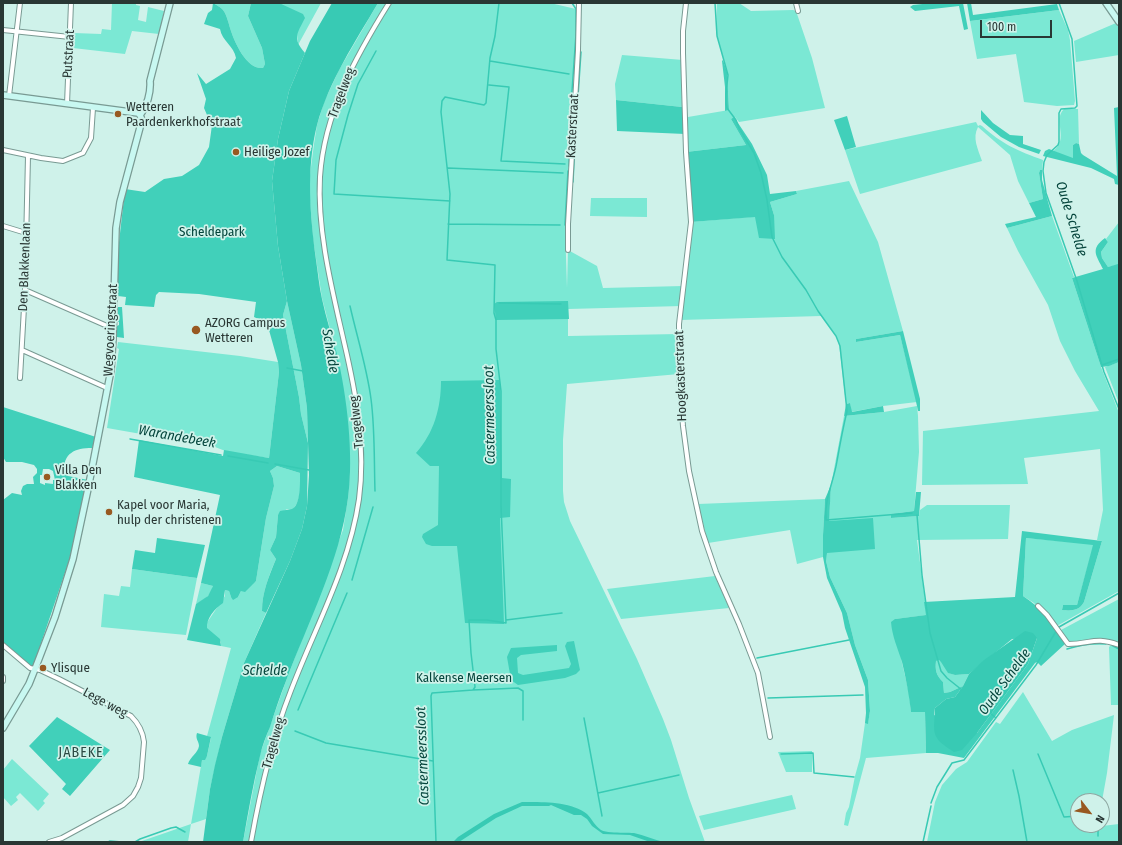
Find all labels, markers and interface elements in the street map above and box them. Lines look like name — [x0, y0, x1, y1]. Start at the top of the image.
scale bar — [982, 12, 1054, 38]
text: 100 m — [987, 20, 1016, 34]
street label: Putstraat — [60, 29, 78, 79]
street label: Tragelweg — [325, 66, 359, 120]
street label: Kasterstraat — [564, 93, 582, 159]
place label: Wetteren Paardenkerkhofstraat — [126, 99, 241, 130]
marker: Wetteren Paardenkerkhofstraat — [113, 109, 123, 119]
place label: Heilige Jozef — [244, 144, 309, 160]
marker: Heilige Jozef — [231, 147, 241, 157]
water label: Oude Schelde — [1052, 179, 1090, 259]
street label: Den Blakkenlaan — [16, 222, 34, 312]
park label: Scheldepark — [179, 224, 245, 240]
street label: Wegvoeringstraat — [101, 283, 121, 377]
place label: AZORG Campus Wetteren — [205, 315, 285, 346]
marker: AZORG Campus Wetteren — [190, 324, 202, 336]
water label: Schelde — [318, 328, 342, 374]
street label: Hoogkasterstraat — [672, 330, 690, 422]
water label: Castermeerssloot — [481, 365, 499, 465]
street label: Tragelweg — [346, 395, 368, 449]
water label: Warandebeek — [137, 422, 217, 452]
place label: Villa Den Blakken — [55, 462, 102, 493]
marker: Villa Den Blakken — [42, 472, 52, 482]
place label: Kapel voor Maria, hulp der christenen — [117, 497, 221, 528]
marker: Kapel voor Maria, hulp der christenen — [104, 507, 114, 517]
water label: Oude Schelde — [975, 646, 1035, 718]
place label: Ylisque — [51, 660, 90, 676]
marker: Ylisque — [38, 663, 48, 673]
water label: Schelde — [243, 663, 287, 679]
park label: Kalkense Meersen — [416, 670, 512, 686]
street label: Lege weg — [80, 685, 130, 721]
water label: Castermeerssloot — [413, 706, 433, 806]
street label: Tragelweg — [259, 715, 289, 771]
district label: JABEKE — [58, 745, 104, 761]
north arrow — [1070, 793, 1110, 833]
text: N — [1093, 813, 1107, 825]

